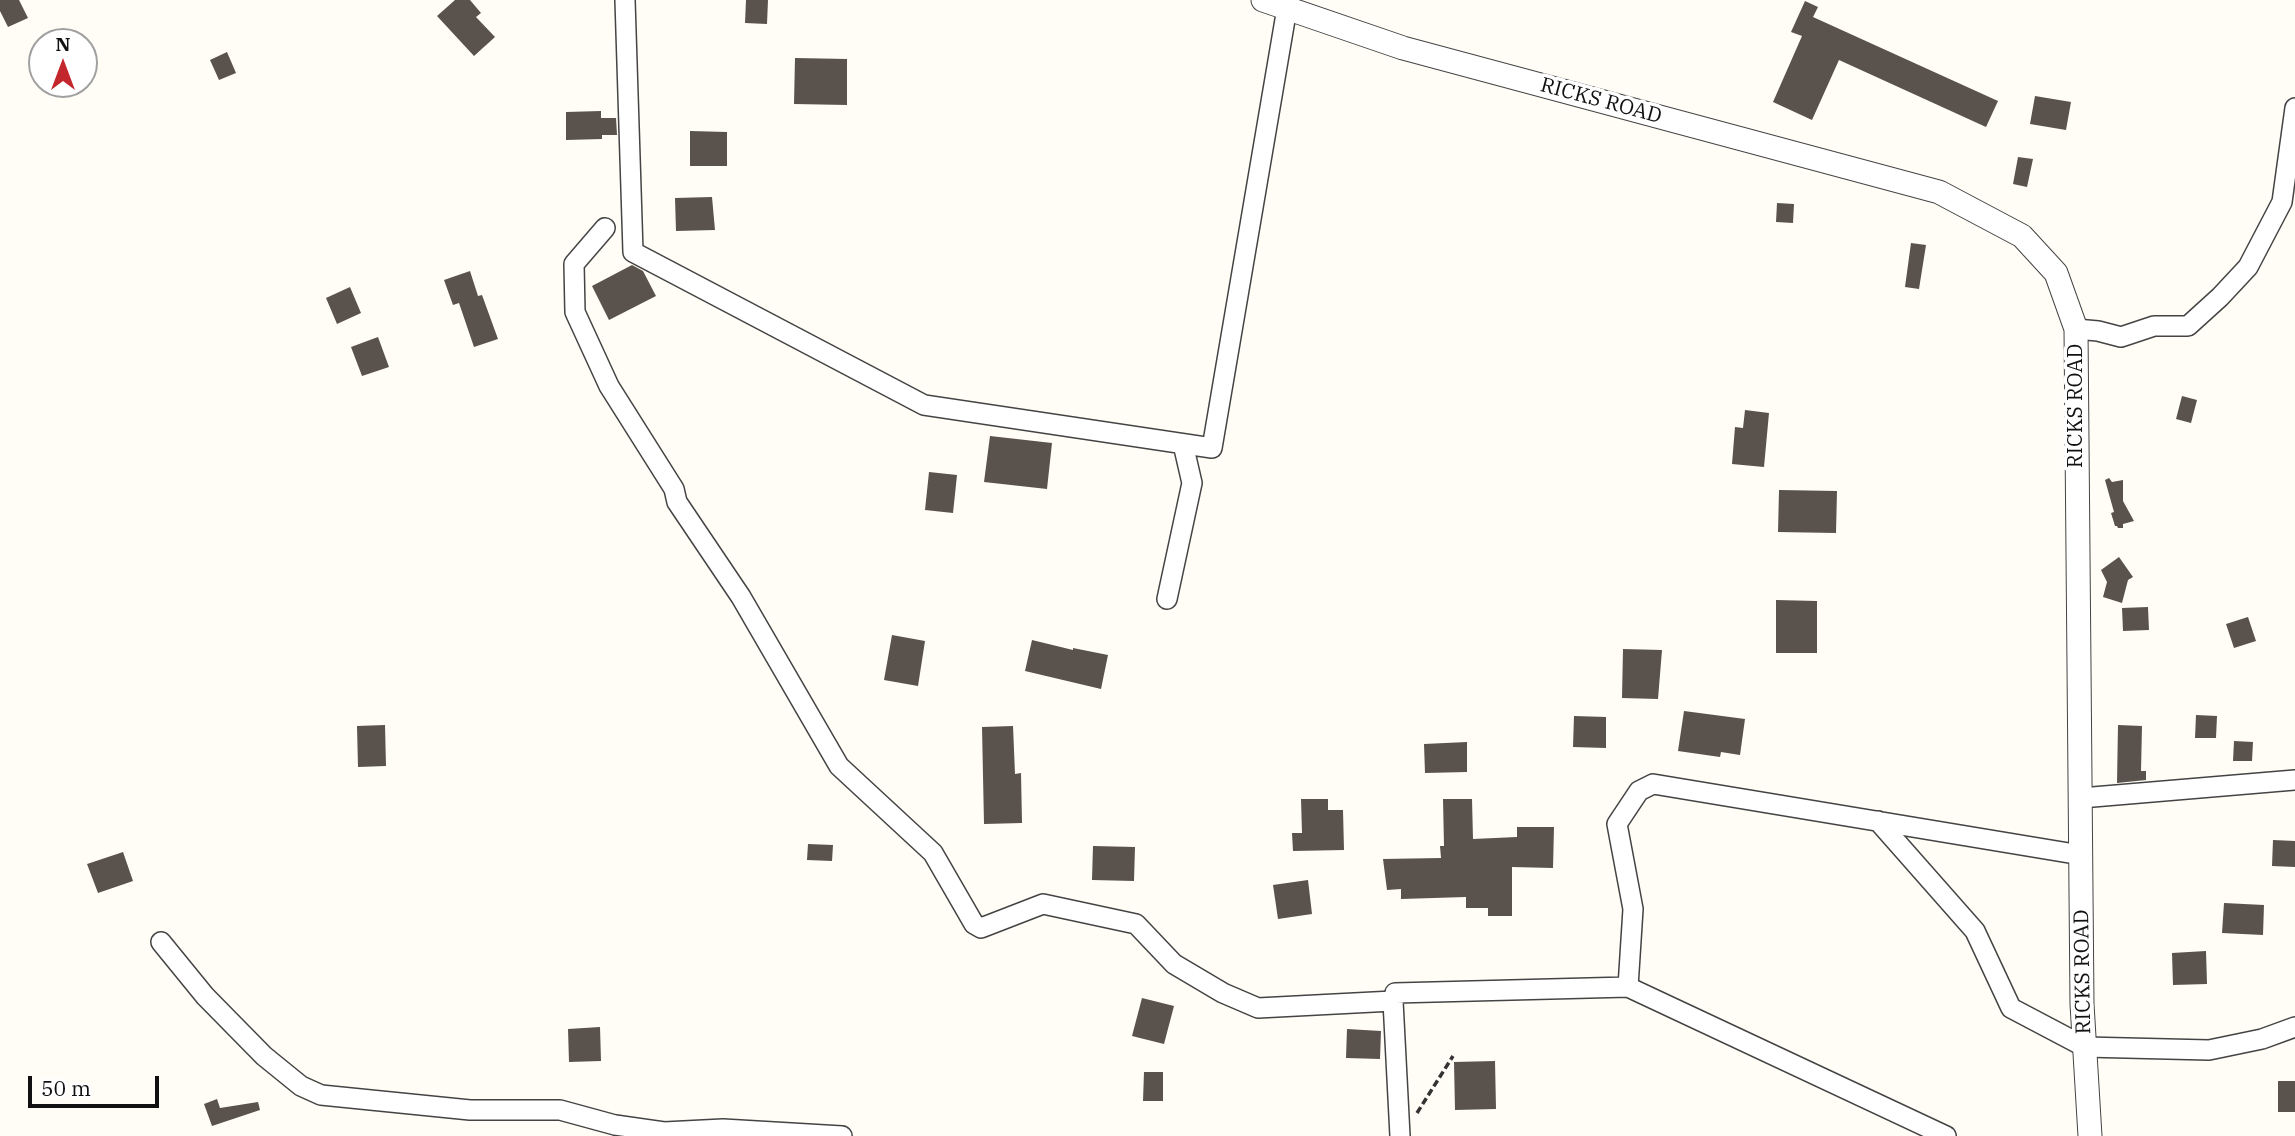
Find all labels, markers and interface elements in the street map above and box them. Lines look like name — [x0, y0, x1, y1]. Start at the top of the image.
north arrow — [28, 28, 98, 98]
text: N — [55, 32, 71, 56]
street label: RICKS ROAD — [1538, 73, 1664, 129]
street label: RICKS ROAD — [2063, 344, 2089, 468]
street label: RICKS ROAD — [2069, 909, 2097, 1035]
scale bar — [32, 1062, 163, 1106]
text: 50 m — [41, 1074, 91, 1102]

